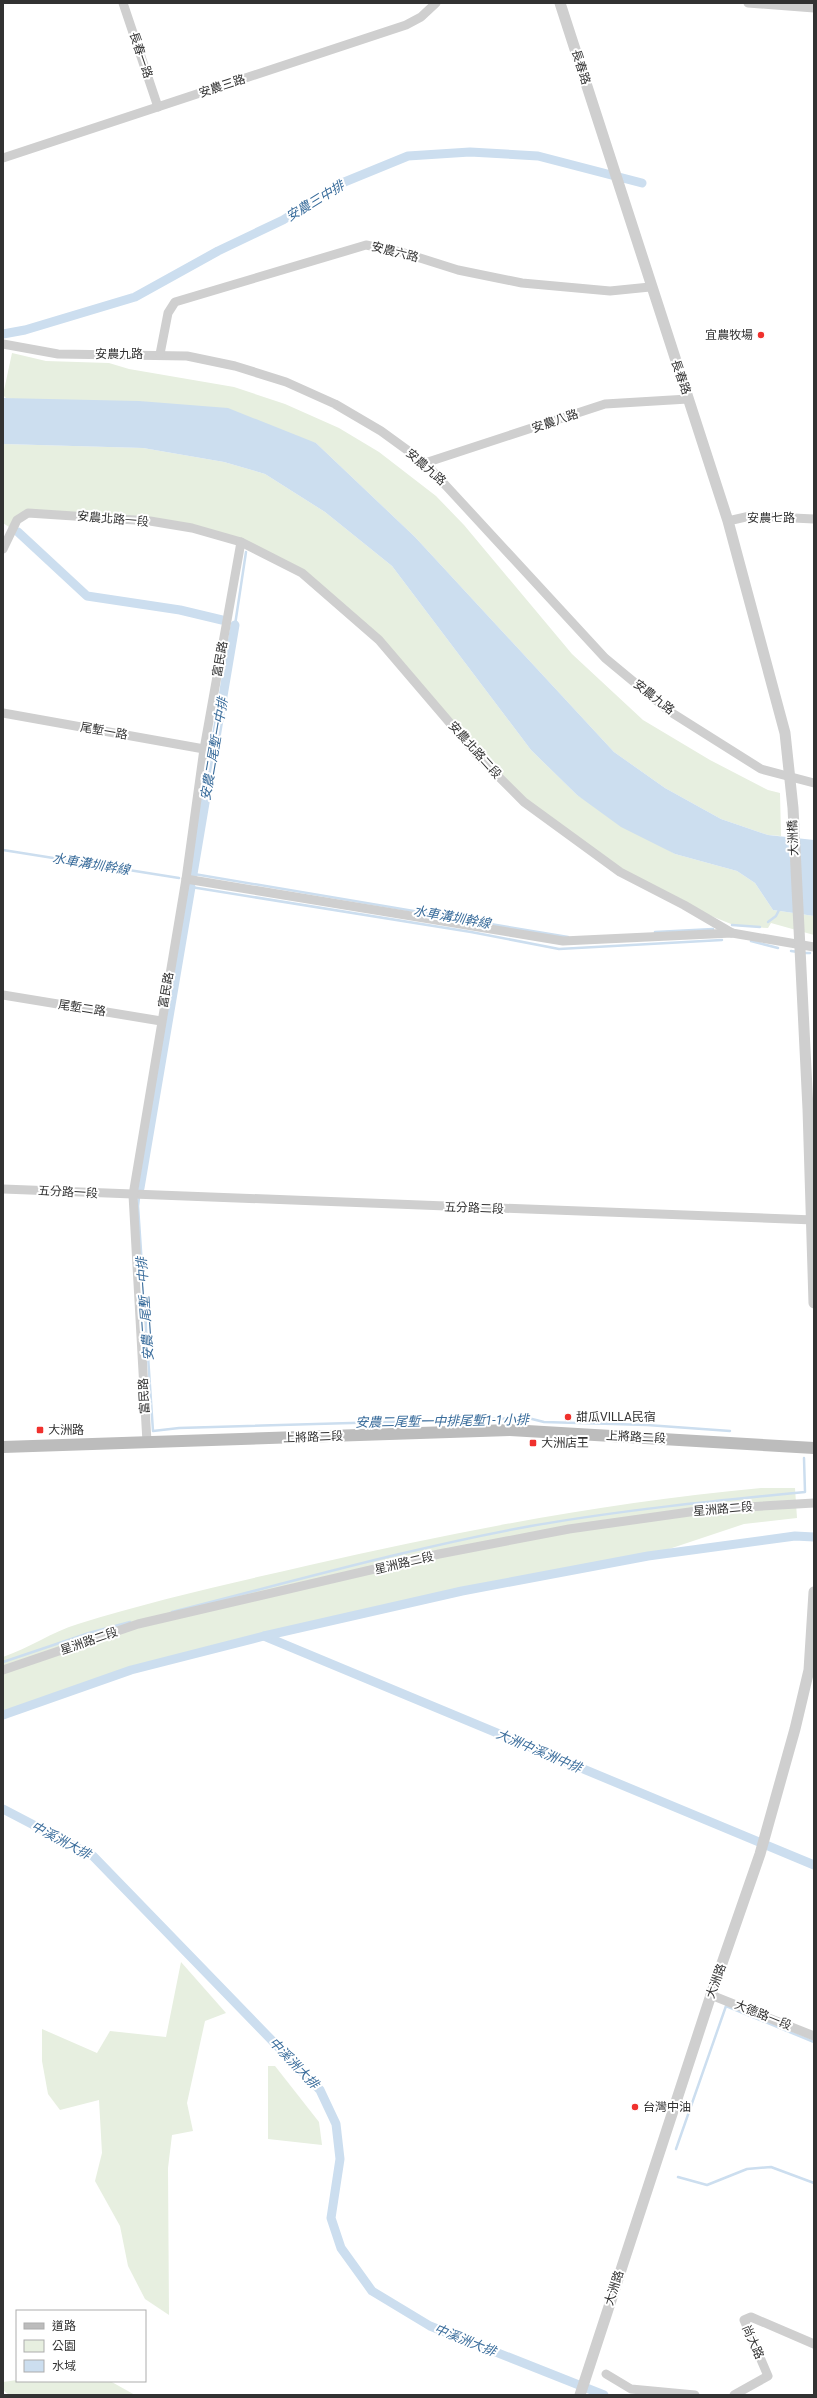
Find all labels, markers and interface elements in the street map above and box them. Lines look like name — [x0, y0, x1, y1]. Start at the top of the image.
street label: 長春一路 — [127, 30, 155, 80]
street label: 長春路 — [569, 48, 593, 86]
street label: 安農三路 — [197, 72, 247, 100]
water label: 安農三中排 — [283, 177, 348, 224]
street label: 安農六路 — [370, 239, 420, 265]
place label: 宜農牧場 — [705, 328, 753, 342]
marker: 宜農牧場 — [756, 330, 766, 340]
street label: 安農九路 — [95, 347, 143, 361]
street label: 長春路 — [669, 358, 693, 396]
street label: 安農八路 — [530, 407, 580, 435]
street label: 安農九路 — [403, 446, 449, 488]
street label: 安農北路一段 — [77, 509, 149, 529]
street label: 安農七路 — [747, 511, 795, 525]
street label: 富民路 — [210, 640, 230, 678]
street label: 安農九路 — [631, 677, 677, 717]
water label: 安農二尾塹一中排 — [198, 695, 231, 802]
street label: 安農北路二段 — [446, 719, 504, 781]
street label: 尾塹一路 — [79, 720, 129, 742]
street label: 大洲橋 — [785, 820, 801, 856]
water label: 水車溝圳幹線 — [51, 850, 133, 878]
water label: 水車溝圳幹線 — [412, 903, 494, 932]
street label: 富民路 — [156, 971, 176, 1009]
street label: 尾塹二路 — [57, 997, 107, 1019]
street label: 五分路一段 — [38, 1183, 98, 1201]
street label: 五分路二段 — [444, 1200, 504, 1216]
water label: 安農二尾塹一中排 — [134, 1255, 156, 1361]
street label: 富民路 — [136, 1378, 152, 1414]
place label: 甜瓜VILLA民宿 — [576, 1410, 656, 1424]
water label: 安農二尾塹一中排尾塹1-1小排 — [355, 1412, 531, 1430]
marker: 甜瓜VILLA民宿 — [563, 1412, 573, 1422]
place label: 大洲路 — [48, 1423, 84, 1437]
marker: 大洲路 — [35, 1425, 45, 1435]
street label: 上將路二段 — [606, 1428, 666, 1446]
street label: 上將路二段 — [283, 1429, 343, 1445]
place label: 大洲店王 — [541, 1436, 589, 1450]
marker: 大洲店王 — [528, 1438, 538, 1448]
street label: 星洲路二段 — [692, 1499, 754, 1519]
street label: 星洲路二段 — [373, 1549, 435, 1577]
street label: 星洲路二段 — [58, 1625, 120, 1657]
water label: 大洲中溪洲中排 — [494, 1726, 586, 1776]
water label: 中溪洲大排 — [29, 1818, 95, 1863]
street label: 大洲路 — [703, 1962, 729, 2000]
street label: 大德路一段 — [733, 1997, 793, 2033]
water label: 中溪洲大排 — [266, 2034, 323, 2093]
place label: 台灣中油 — [643, 2100, 691, 2114]
marker: 台灣中油 — [630, 2102, 640, 2112]
street label: 大洲路 — [602, 2269, 626, 2307]
legend — [16, 2310, 146, 2382]
text: 道路 — [52, 2319, 76, 2333]
water label: 中溪洲大排 — [432, 2321, 500, 2360]
street label: 尚大路 — [739, 2323, 767, 2361]
text: 公園 — [52, 2339, 76, 2353]
text: 水域 — [52, 2359, 76, 2373]

